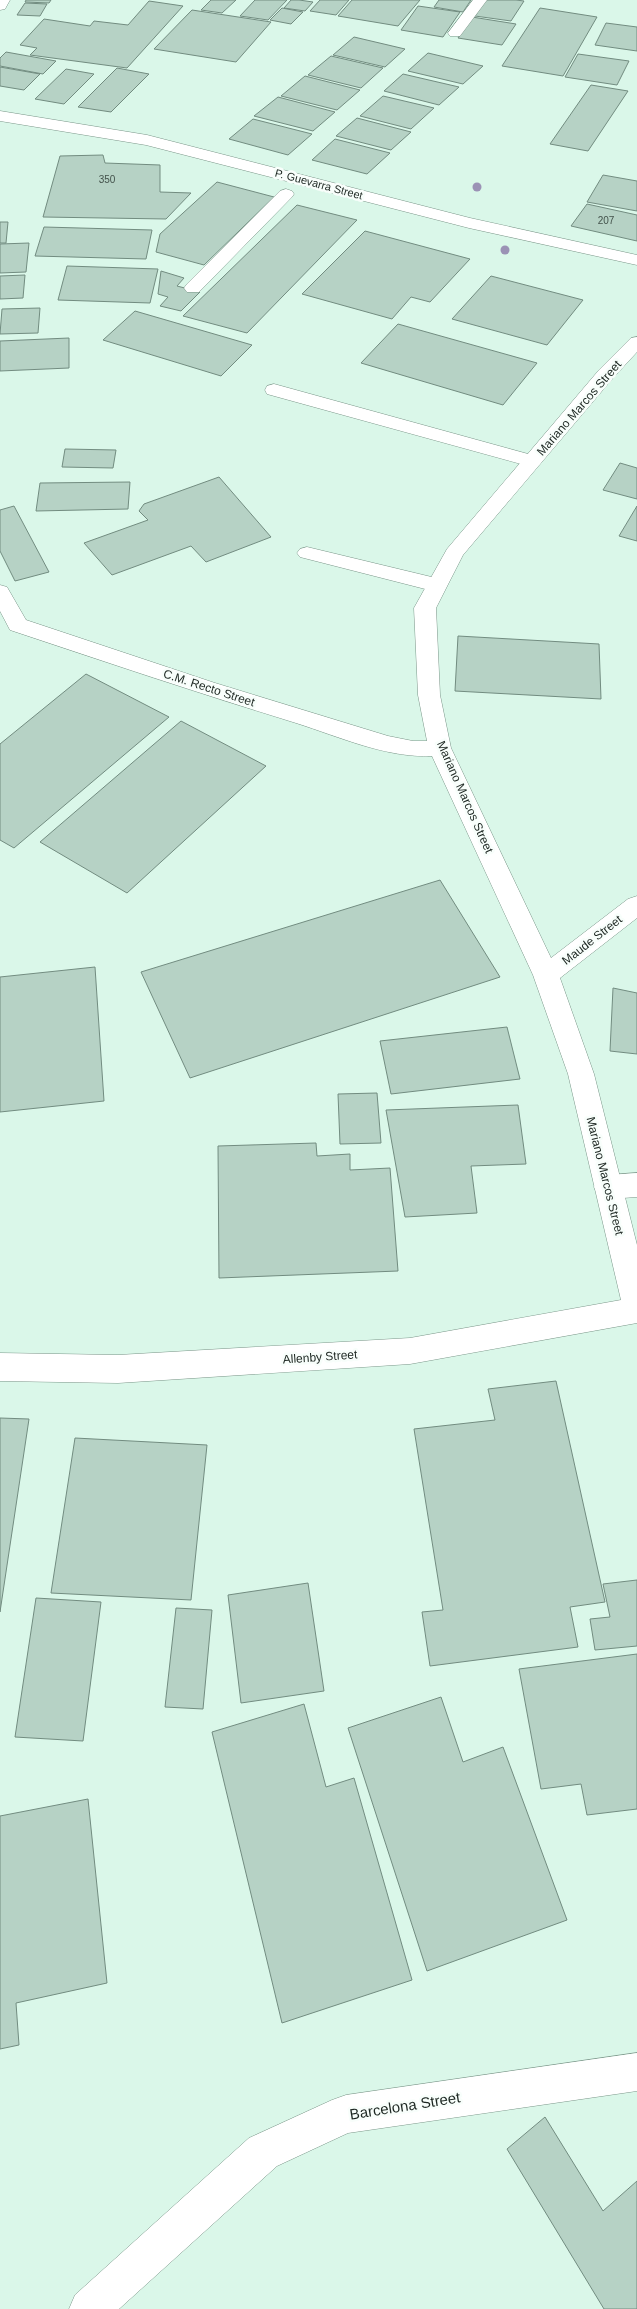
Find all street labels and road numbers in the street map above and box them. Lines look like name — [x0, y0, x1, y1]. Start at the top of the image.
street label: P. Guevarra Street — [274, 167, 364, 201]
street label: Mariano Marcos Street — [534, 357, 625, 458]
street label: C.M. Recto Street — [161, 667, 257, 710]
street label: Mariano Marcos Street — [434, 739, 496, 856]
street label: Maude Street — [559, 912, 625, 968]
street label: Mariano Marcos Street — [584, 1115, 627, 1237]
street label: Allenby Street — [282, 1347, 358, 1367]
street label: Barcelona Street — [348, 2088, 462, 2123]

